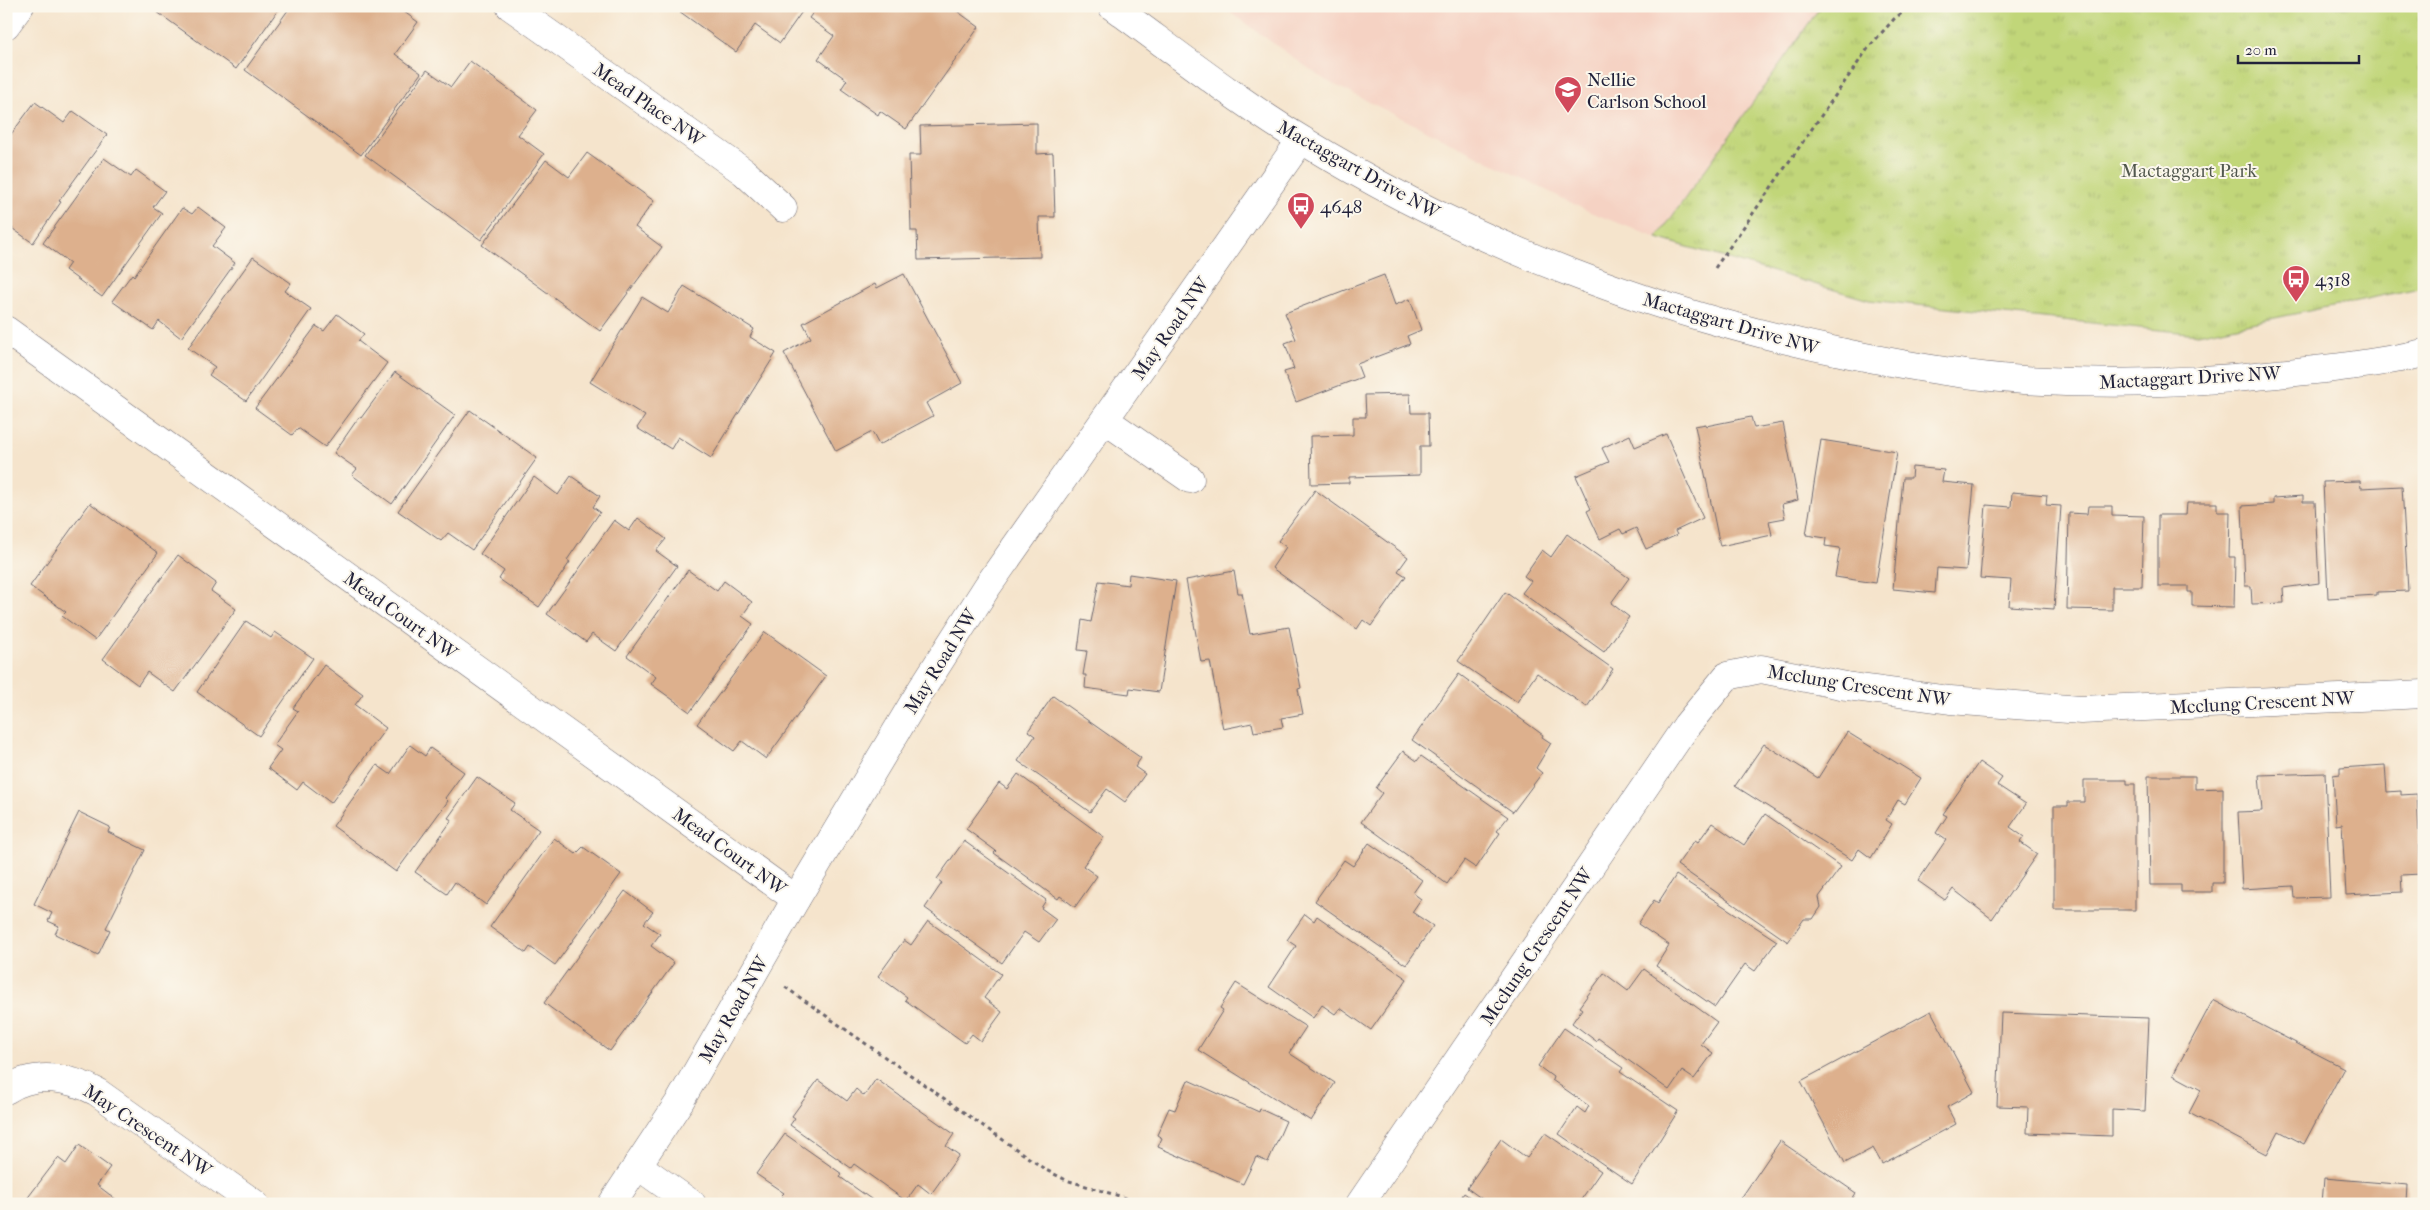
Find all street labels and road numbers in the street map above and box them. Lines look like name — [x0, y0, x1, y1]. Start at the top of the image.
street label: Mead Place NW — [589, 58, 709, 152]
street label: Mactaggart Drive NW — [1274, 116, 1445, 224]
street label: May Road NW — [1128, 272, 1215, 384]
street label: Mactaggart Drive NW — [1640, 288, 1822, 360]
street label: Mactaggart Drive NW — [2099, 362, 2283, 394]
street label: Mead Court NW — [339, 567, 463, 665]
street label: May Road NW — [900, 604, 983, 718]
street label: Mcclung Crescent NW — [1766, 661, 1953, 712]
street label: Mcclung Crescent NW — [2169, 687, 2356, 719]
street label: Mead Court NW — [668, 803, 792, 901]
street label: Mcclung Crescent NW — [1476, 863, 1598, 1029]
street label: May Road NW — [694, 951, 774, 1067]
street label: May Crescent NW — [79, 1080, 217, 1183]

